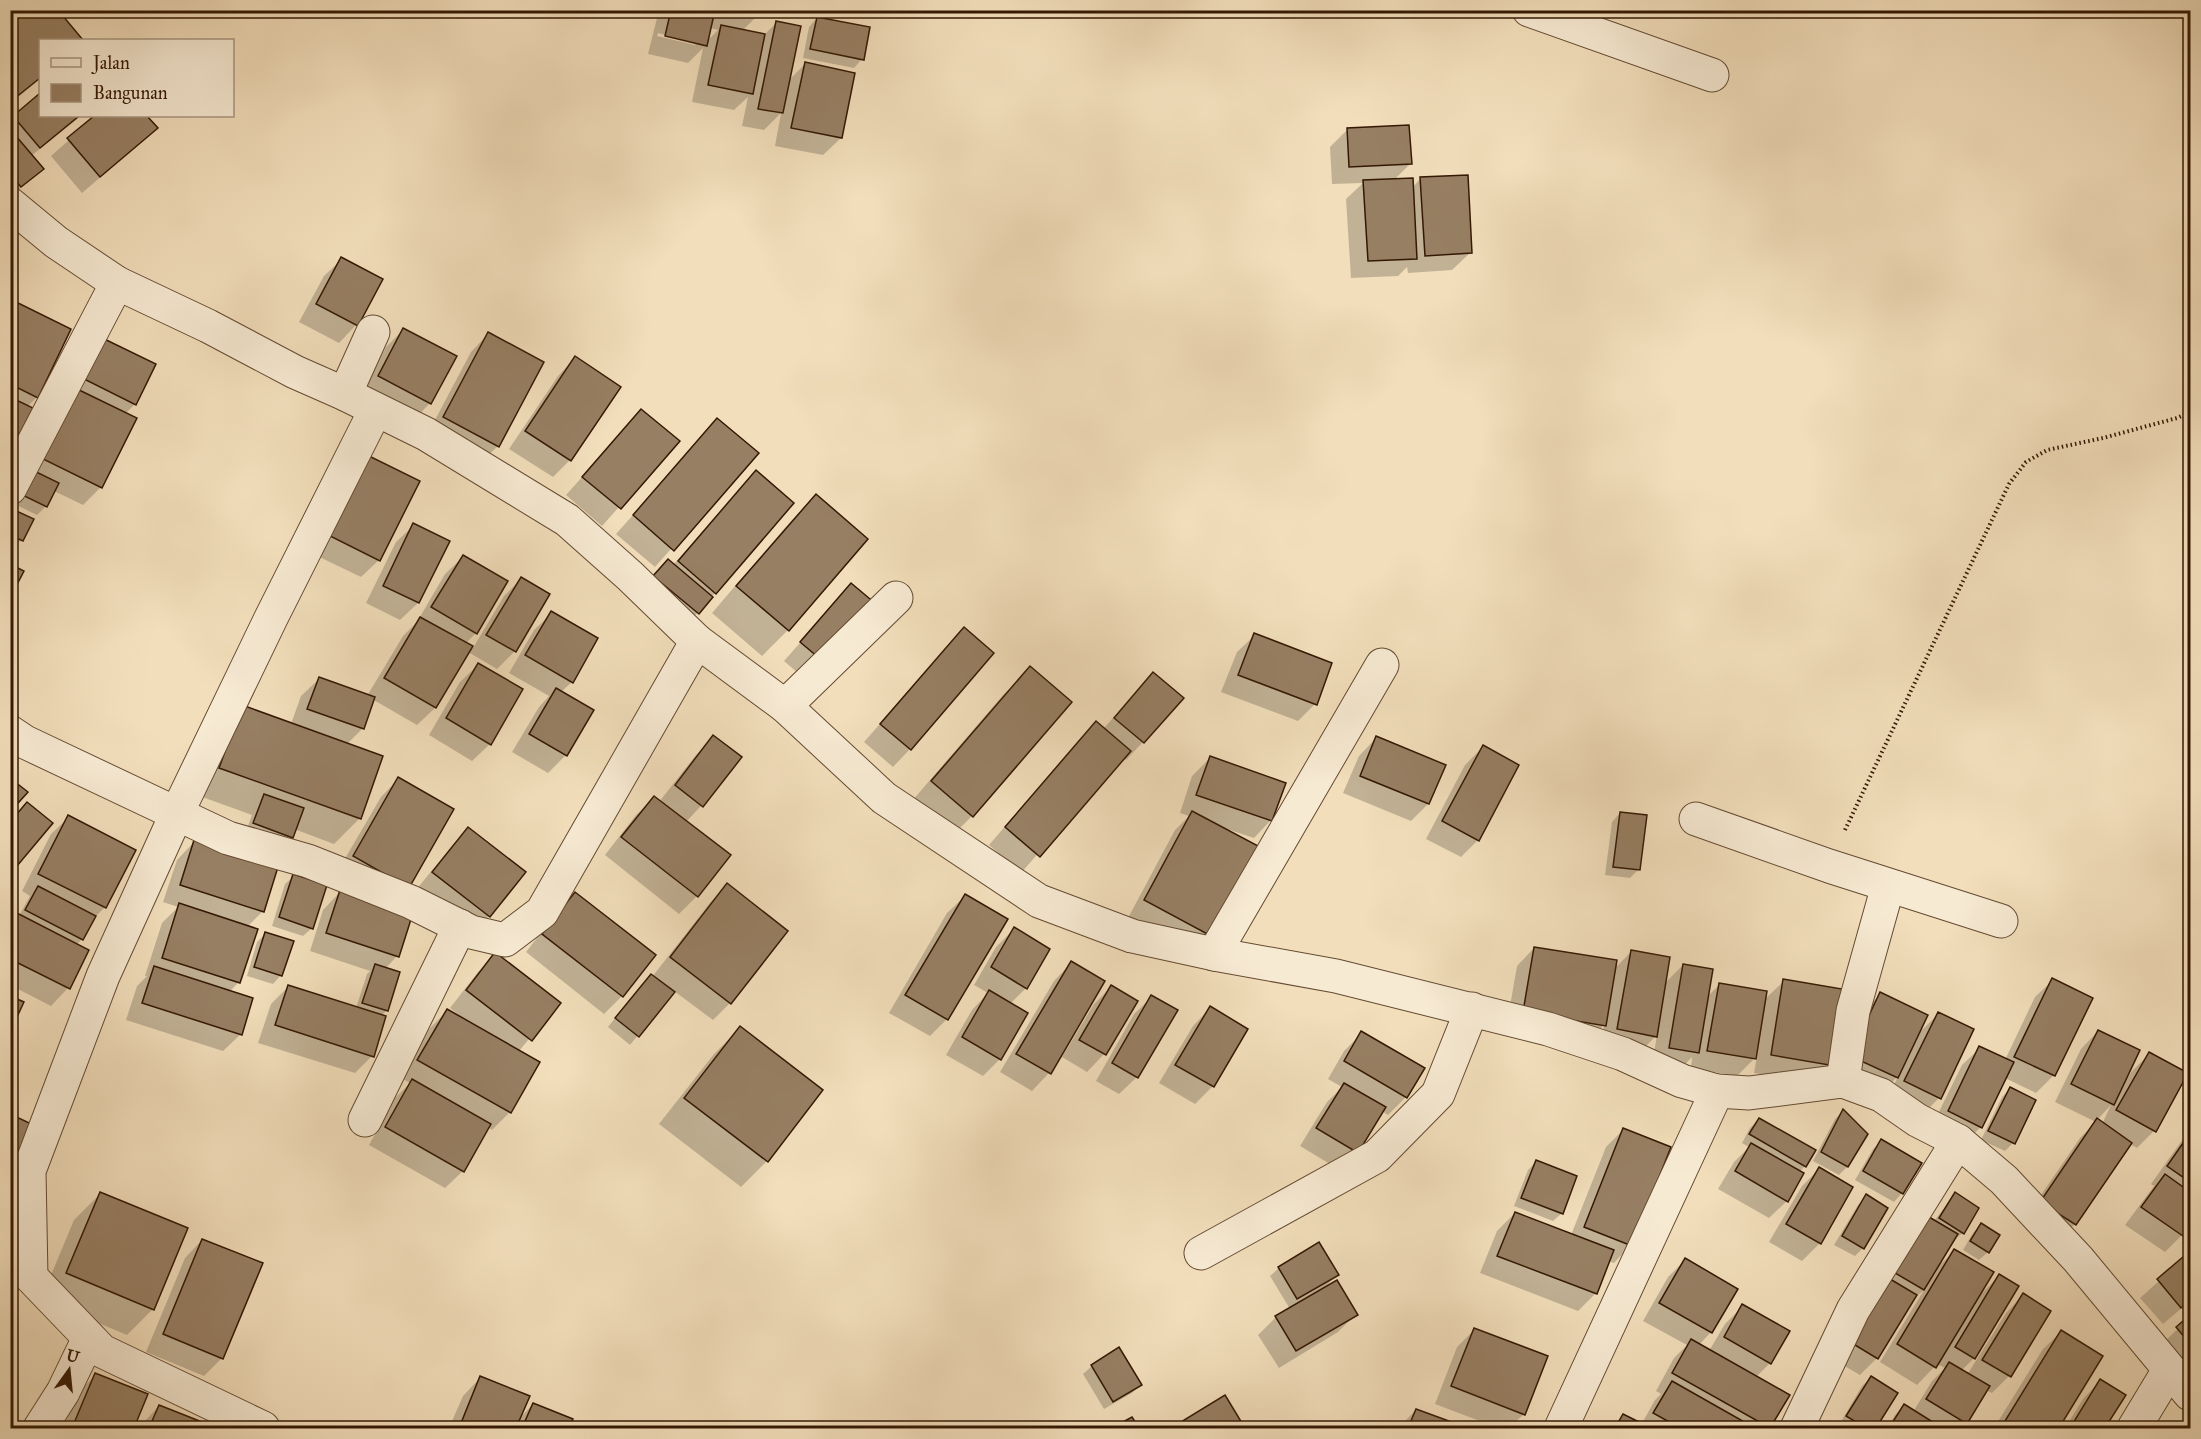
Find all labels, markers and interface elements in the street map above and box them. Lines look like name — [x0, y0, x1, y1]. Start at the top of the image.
legend — [39, 39, 234, 117]
text: Jalan — [91, 52, 130, 75]
text: Bangunan — [93, 82, 168, 105]
north arrow — [39, 1340, 99, 1400]
text: U — [64, 1345, 82, 1367]

